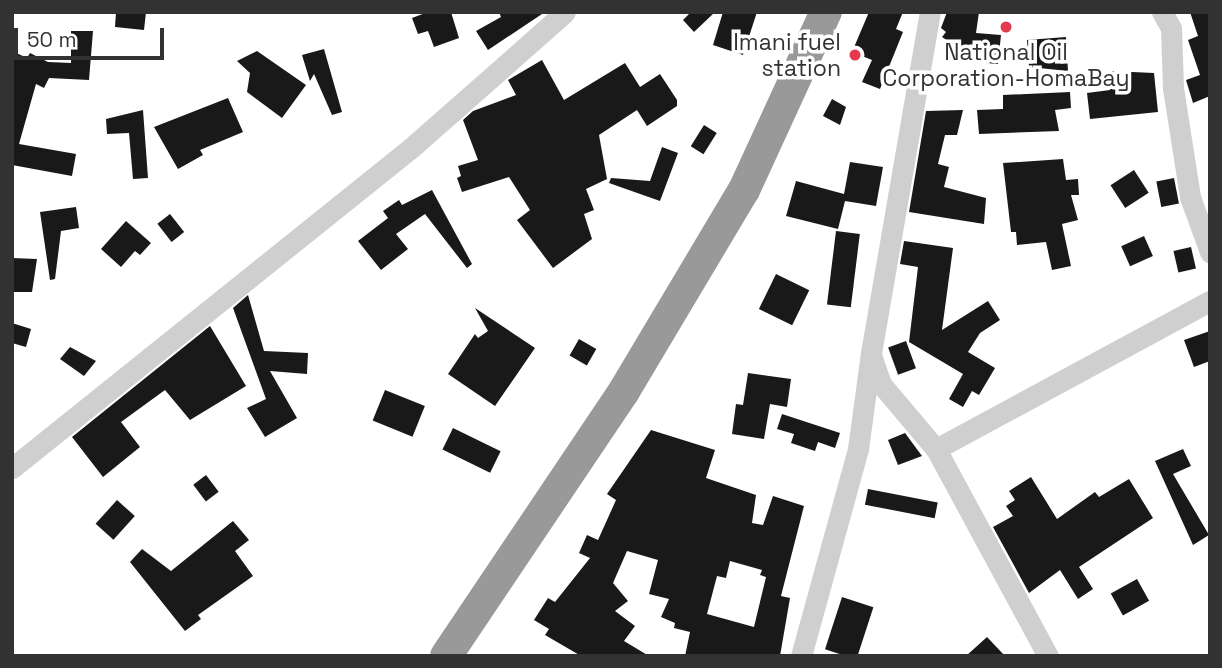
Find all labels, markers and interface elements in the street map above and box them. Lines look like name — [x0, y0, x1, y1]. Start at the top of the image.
scale bar — [18, 14, 168, 58]
marker: National Oil Corporation-HomaBay — [998, 19, 1014, 35]
text: 50 m — [27, 26, 77, 53]
place label: Imani fuel station — [733, 28, 841, 82]
place label: National Oil Corporation-HomaBay — [883, 38, 1129, 92]
marker: Imani fuel station — [847, 47, 863, 63]

